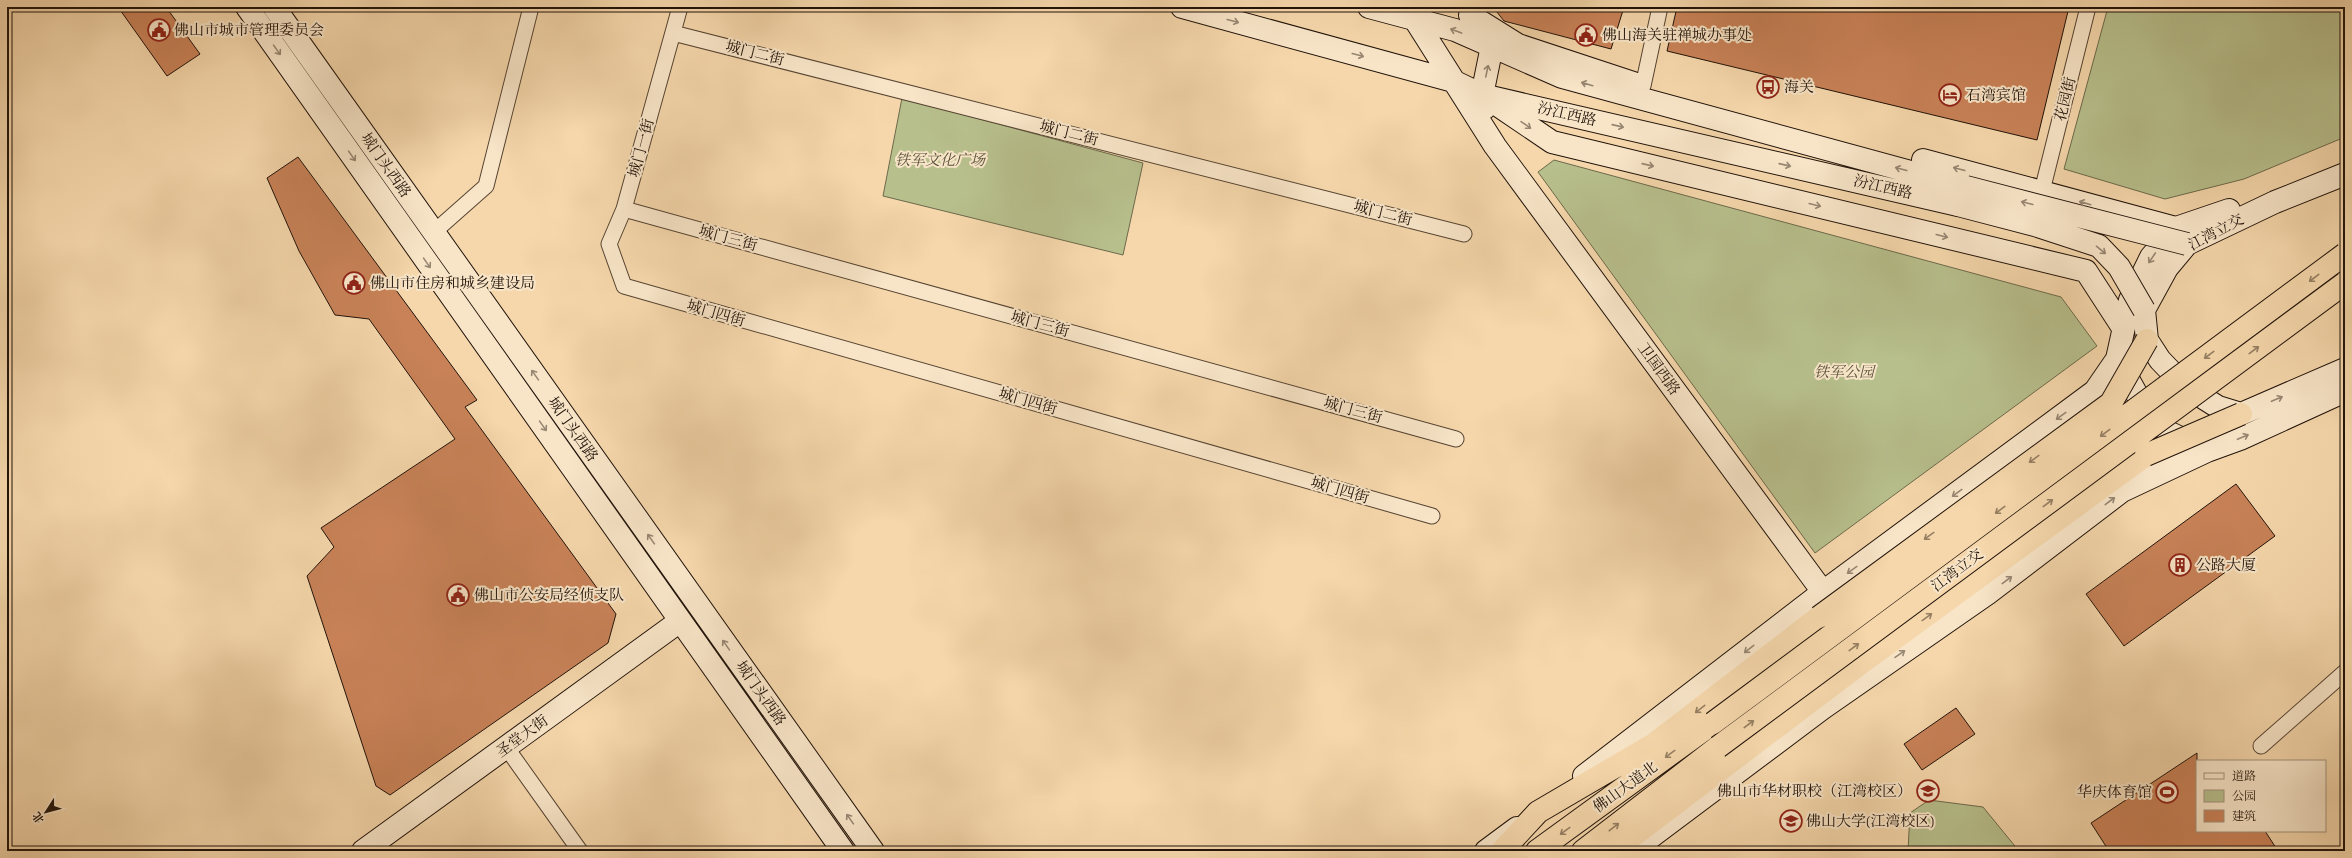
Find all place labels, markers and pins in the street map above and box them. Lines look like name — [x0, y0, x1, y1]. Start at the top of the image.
public building icon: 佛山市城市管理委员会 — [146, 17, 172, 43]
place label: 佛山市城市管理委员会 — [174, 20, 324, 40]
public building icon: 佛山海关驻禅城办事处 — [1573, 22, 1599, 48]
place label: 佛山海关驻禅城办事处 — [1602, 25, 1752, 45]
bus stop icon: 海关 — [1755, 74, 1781, 100]
place label: 海关 — [1784, 77, 1814, 97]
hotel icon: 石湾宾馆 — [1937, 82, 1963, 108]
place label: 石湾宾馆 — [1966, 85, 2026, 105]
public building icon: 佛山市住房和城乡建设局 — [341, 270, 367, 296]
place label: 佛山市住房和城乡建设局 — [370, 273, 535, 293]
building icon: 公路大厦 — [2167, 552, 2193, 578]
place label: 公路大厦 — [2196, 555, 2256, 575]
public building icon: 佛山市公安局经侦支队 — [445, 582, 471, 608]
place label: 佛山市公安局经侦支队 — [474, 585, 624, 605]
school or university icon: 佛山市华材职校（江湾校区） — [1915, 778, 1941, 804]
sports icon: 华庆体育馆 — [2154, 779, 2180, 805]
place label: 佛山市华材职校（江湾校区） — [1717, 781, 1912, 801]
place label: 华庆体育馆 — [2077, 782, 2152, 802]
school or university icon: 佛山大学(江湾校区) — [1778, 808, 1804, 834]
place label: 佛山大学(江湾校区) — [1806, 811, 1934, 831]

